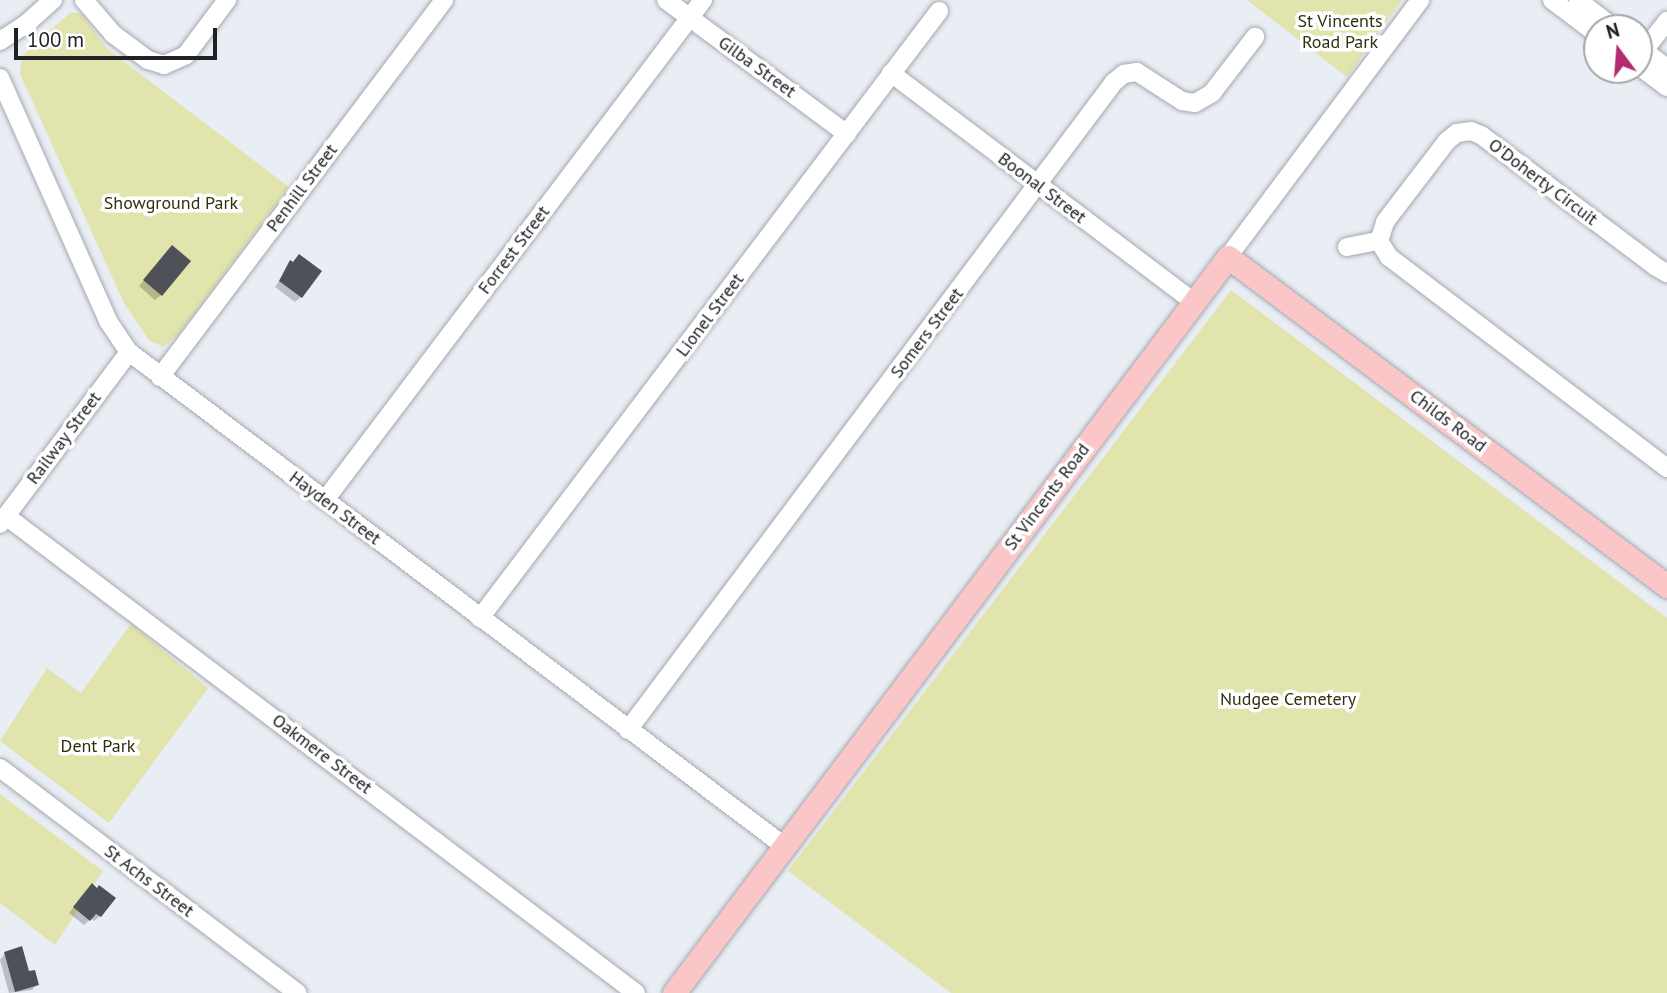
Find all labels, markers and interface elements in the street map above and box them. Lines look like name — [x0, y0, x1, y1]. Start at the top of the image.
park label: St Vincents Road Park — [1297, 11, 1383, 54]
scale bar — [18, 14, 220, 58]
north arrow — [1583, 14, 1653, 84]
text: N — [1603, 17, 1622, 44]
text: 100 m — [27, 26, 84, 53]
street label: Gilba Street — [714, 32, 800, 102]
street label: O'Doherty Circuit — [1484, 134, 1602, 230]
street label: Penhill Street — [262, 140, 342, 236]
street label: Boonal Street — [994, 148, 1090, 228]
park label: Showground Park — [104, 192, 238, 214]
street label: Forrest Street — [474, 202, 554, 298]
street label: Lionel Street — [672, 269, 748, 361]
street label: Somers Street — [886, 284, 968, 382]
street label: Childs Road — [1405, 385, 1491, 457]
street label: Railway Street — [22, 387, 106, 489]
street label: St Vincents Road — [1000, 439, 1094, 555]
street label: Hayden Street — [285, 467, 385, 549]
park label: Nudgee Cemetery — [1220, 688, 1356, 710]
street label: Oakmere Street — [268, 709, 376, 799]
park label: Dent Park — [61, 735, 135, 757]
street label: St Achs Street — [100, 840, 198, 922]

